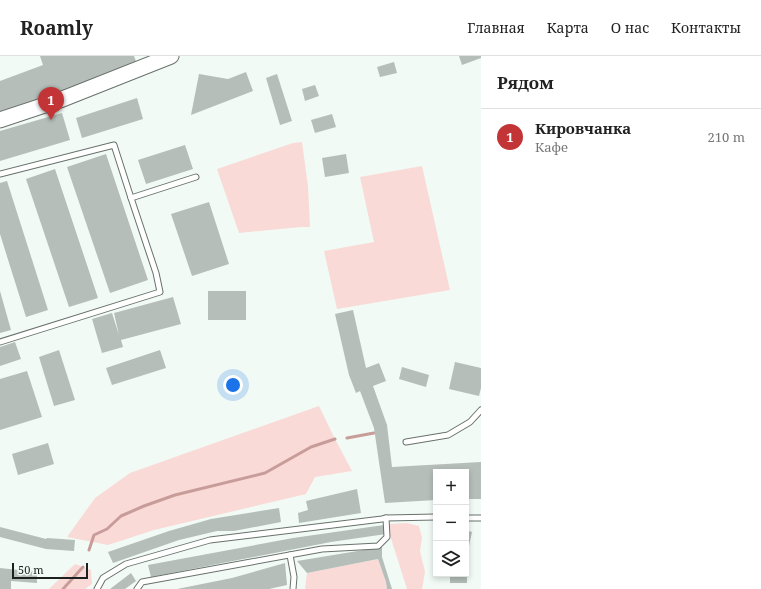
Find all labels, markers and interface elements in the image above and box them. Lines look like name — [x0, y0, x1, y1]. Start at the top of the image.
text: Roamly — [20, 15, 93, 41]
text: Главная — [467, 18, 525, 37]
text: Карта — [547, 18, 589, 37]
text: О нас — [611, 18, 649, 37]
text: Контакты — [671, 18, 741, 37]
text: Рядом — [497, 71, 554, 94]
pin: 1 — [38, 87, 64, 120]
text: Кировчанка — [535, 118, 631, 138]
text: 1 — [506, 128, 514, 146]
text: 210 m — [708, 128, 745, 146]
text: Кафе — [535, 138, 568, 156]
your location — [223, 375, 243, 395]
map controls — [433, 469, 469, 577]
button: + — [433, 469, 469, 505]
button: − — [433, 505, 469, 541]
button: layers — [433, 541, 469, 577]
scale bar — [12, 561, 88, 580]
text: 50 m — [18, 562, 44, 577]

